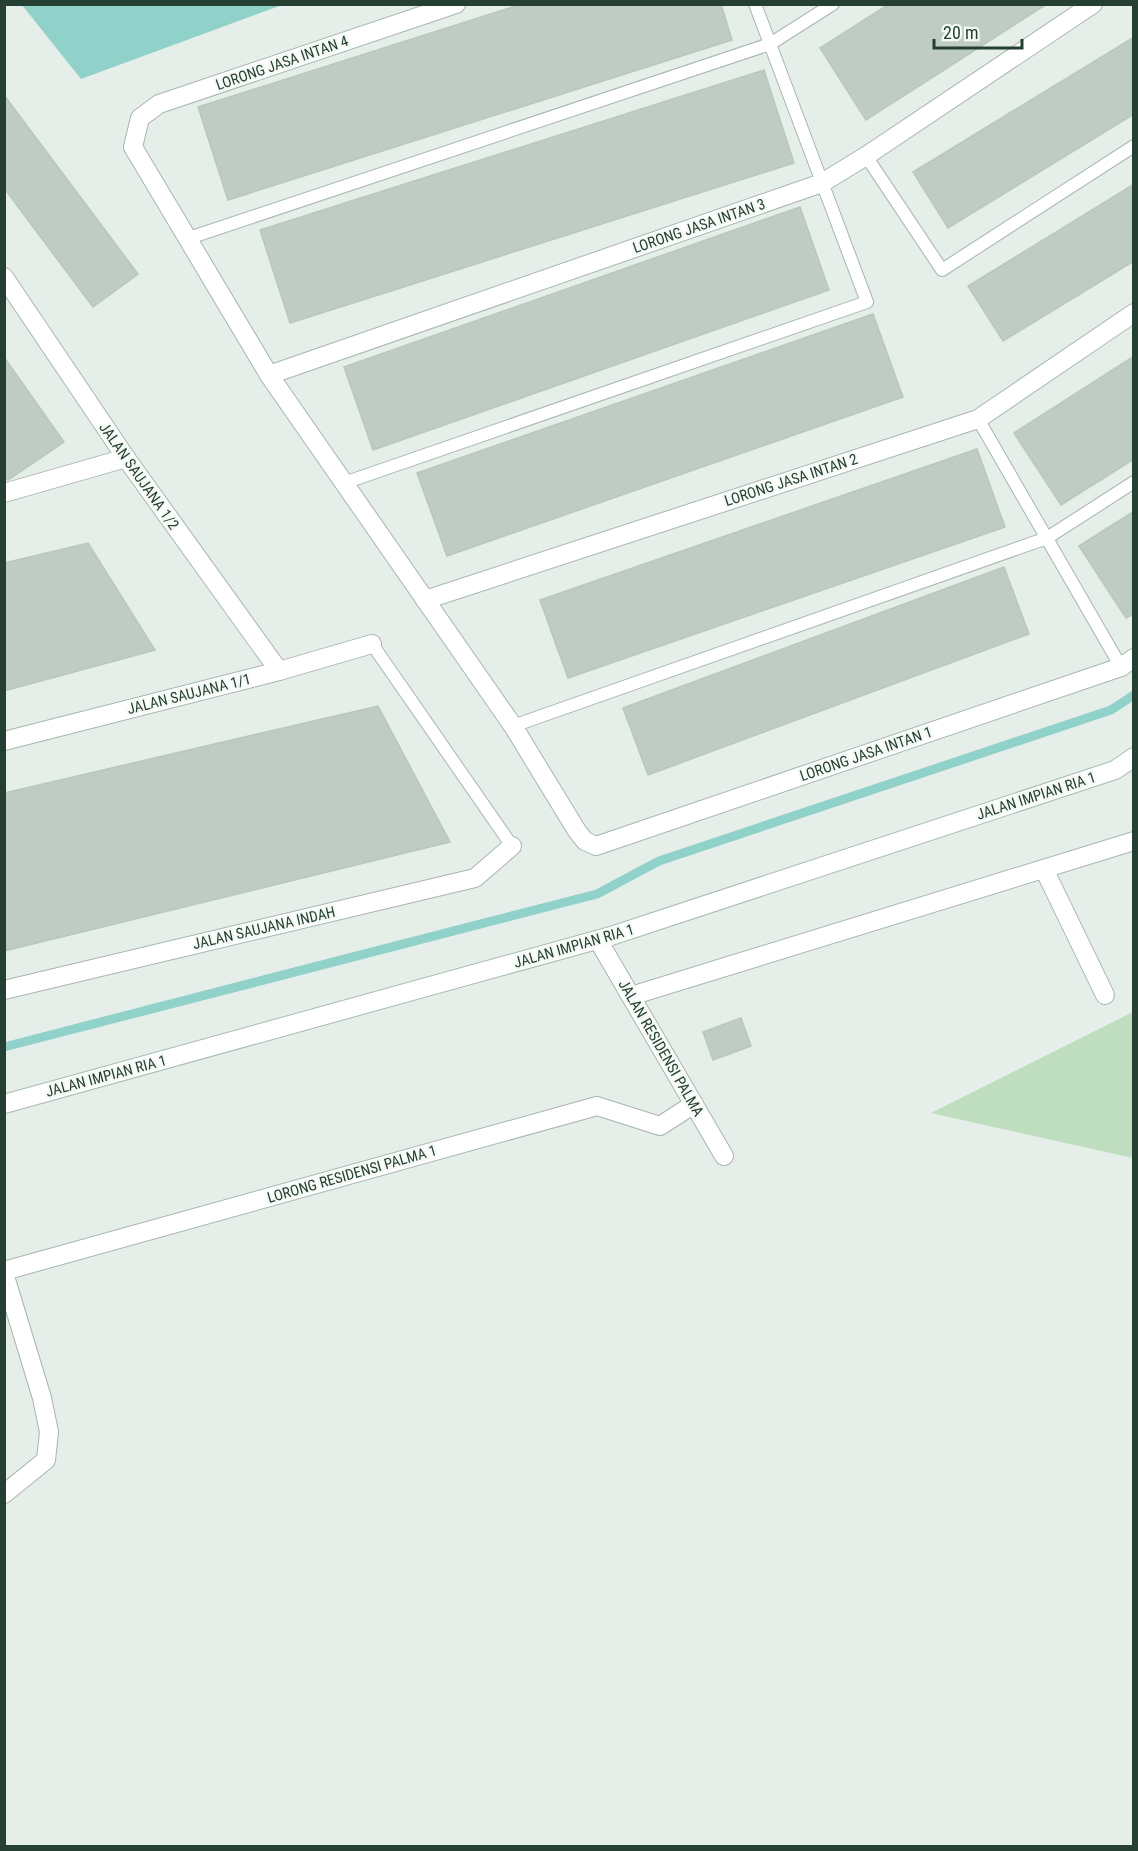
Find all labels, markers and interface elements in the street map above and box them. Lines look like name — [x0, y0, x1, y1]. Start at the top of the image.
scale bar — [934, 12, 1022, 50]
text: 20 m — [943, 22, 978, 43]
street label: LORONG JASA INTAN 4 — [213, 32, 351, 94]
street label: LORONG JASA INTAN 3 — [630, 195, 768, 257]
street label: JALAN SAUJANA 1/2 — [95, 419, 183, 533]
street label: LORONG JASA INTAN 2 — [722, 450, 860, 510]
street label: JALAN SAUJANA 1/1 — [125, 670, 253, 718]
street label: LORONG JASA INTAN 1 — [797, 723, 935, 785]
street label: JALAN IMPIAN RIA 1 — [974, 768, 1098, 824]
street label: JALAN SAUJANA INDAH — [191, 903, 337, 953]
street label: JALAN IMPIAN RIA 1 — [512, 920, 636, 972]
street label: JALAN RESIDENSI PALMA — [614, 976, 708, 1120]
street label: JALAN IMPIAN RIA 1 — [44, 1051, 168, 1101]
street label: LORONG RESIDENSI PALMA 1 — [265, 1141, 439, 1207]

